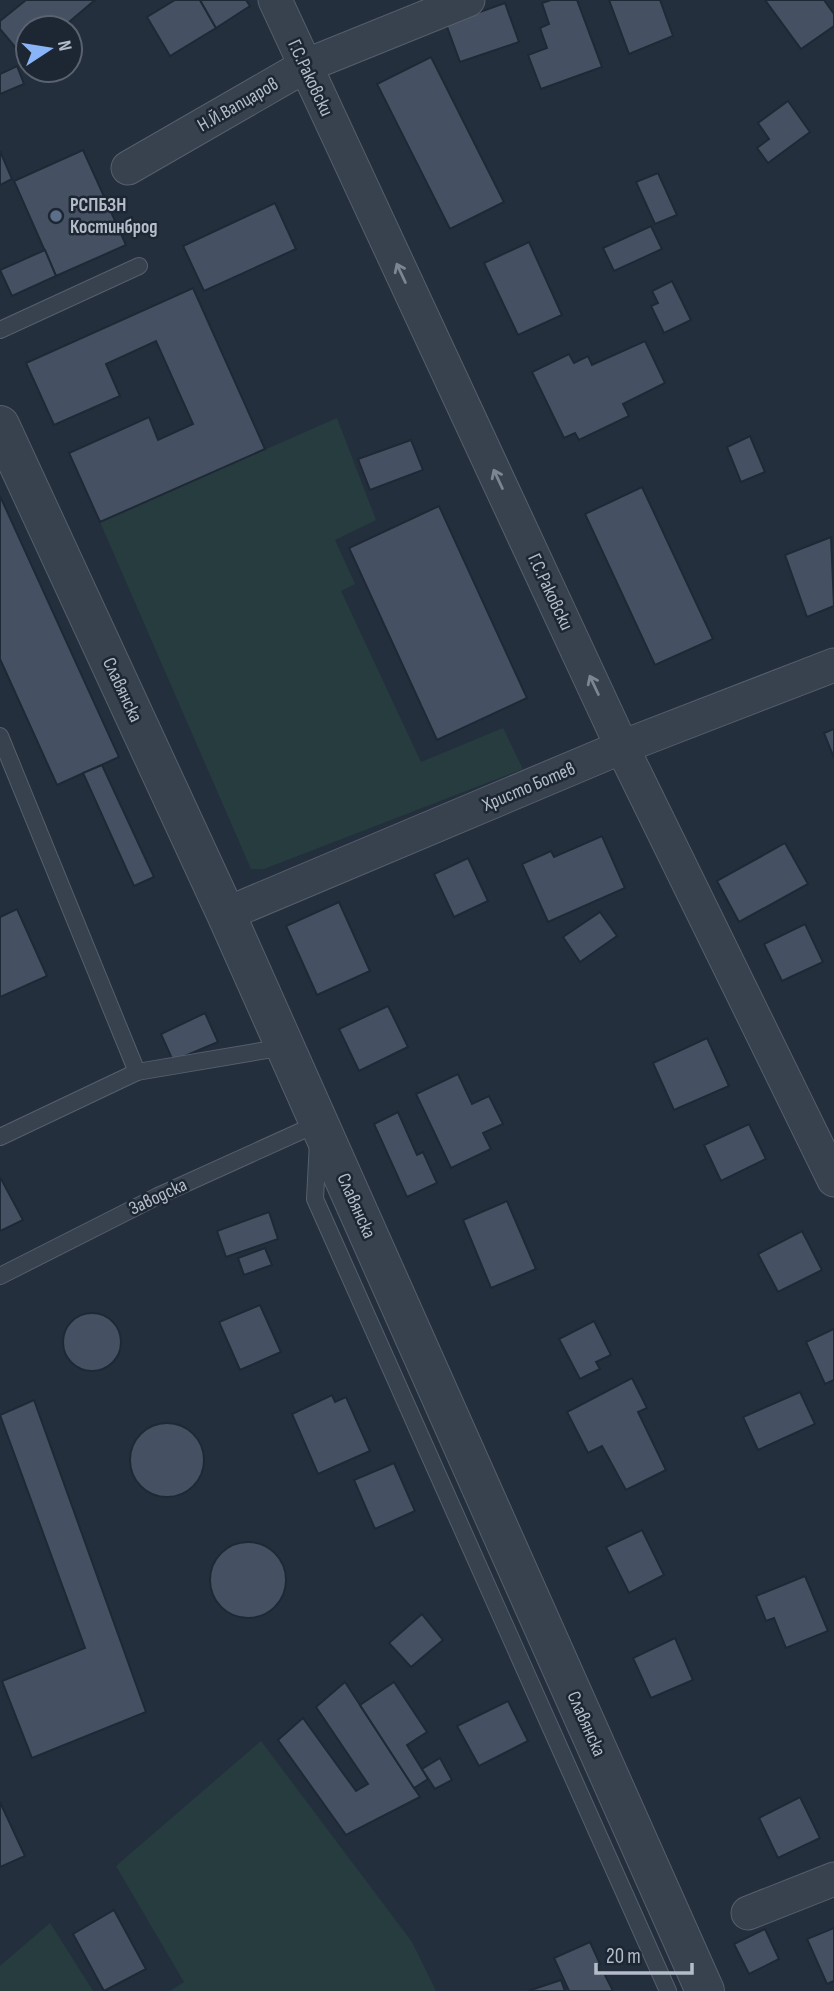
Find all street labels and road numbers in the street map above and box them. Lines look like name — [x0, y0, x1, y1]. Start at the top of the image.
street label: Г.С.Раковски — [282, 36, 338, 120]
street label: Н.Й.Вапцаров — [194, 73, 282, 137]
street label: Г.С.Раковски — [522, 550, 578, 634]
street label: Славянска — [97, 654, 147, 726]
street label: Христо Ботев — [478, 757, 579, 817]
street label: Славянска — [332, 1170, 380, 1242]
street label: Заводска — [125, 1174, 191, 1220]
street label: Славянска — [562, 1688, 610, 1760]

